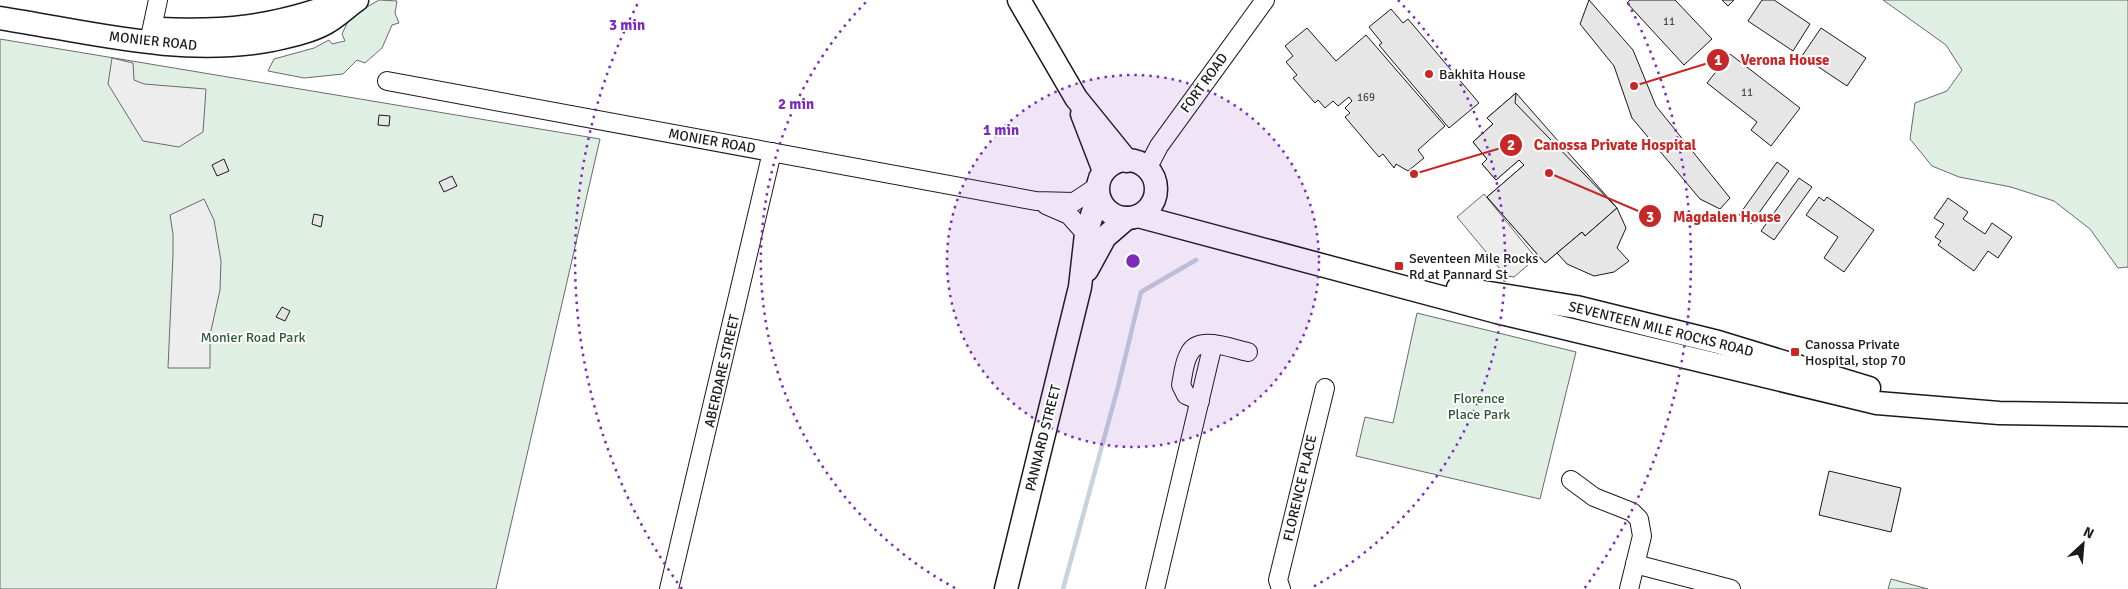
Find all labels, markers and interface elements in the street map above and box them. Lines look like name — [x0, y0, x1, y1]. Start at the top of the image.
house number: 11 — [1663, 15, 1675, 28]
text: 3 min — [609, 16, 645, 34]
street label: MONIER ROAD — [108, 28, 198, 54]
callout: Verona House — [1705, 45, 1839, 75]
street label: FORT ROAD — [1177, 50, 1231, 116]
text: 1 — [1714, 51, 1722, 69]
text: Verona House — [1740, 51, 1830, 69]
place label: Bakhita House — [1439, 66, 1526, 83]
marker: Bakhita House — [1423, 68, 1435, 80]
house number: 11 — [1741, 86, 1753, 99]
house number: 169 — [1357, 91, 1375, 104]
text: 2 min — [778, 95, 814, 113]
text: 1 min — [983, 121, 1019, 139]
street label: MONIER ROAD — [667, 125, 757, 157]
callout: Canossa Private Hospital — [1499, 130, 1706, 160]
text: 2 — [1507, 136, 1515, 154]
text: Canossa Private Hospital — [1534, 136, 1697, 154]
callout: Magdalen House — [1638, 201, 1791, 231]
text: 3 — [1646, 208, 1654, 226]
text: Magdalen House — [1673, 208, 1781, 226]
place label: Seventeen Mile Rocks Rd at Pannard St — [1409, 250, 1538, 283]
centre of rings — [1124, 252, 1142, 270]
marker: Seventeen Mile Rocks Rd at Pannard St — [1393, 260, 1405, 272]
street label: SEVENTEEN MILE ROCKS ROAD — [1567, 298, 1755, 360]
street label: ABERDARE STREET — [701, 313, 743, 429]
park label: Monier Road Park — [200, 329, 306, 346]
place label: Canossa Private Hospital, stop 70 — [1805, 336, 1906, 369]
marker: Canossa Private Hospital, stop 70 — [1789, 346, 1801, 358]
street label: PANNARD STREET — [1022, 383, 1064, 493]
park label: Florence Place Park — [1448, 390, 1510, 423]
street label: FLORENCE PLACE — [1280, 433, 1321, 543]
north arrow — [2058, 519, 2108, 569]
text: N — [2080, 523, 2097, 543]

